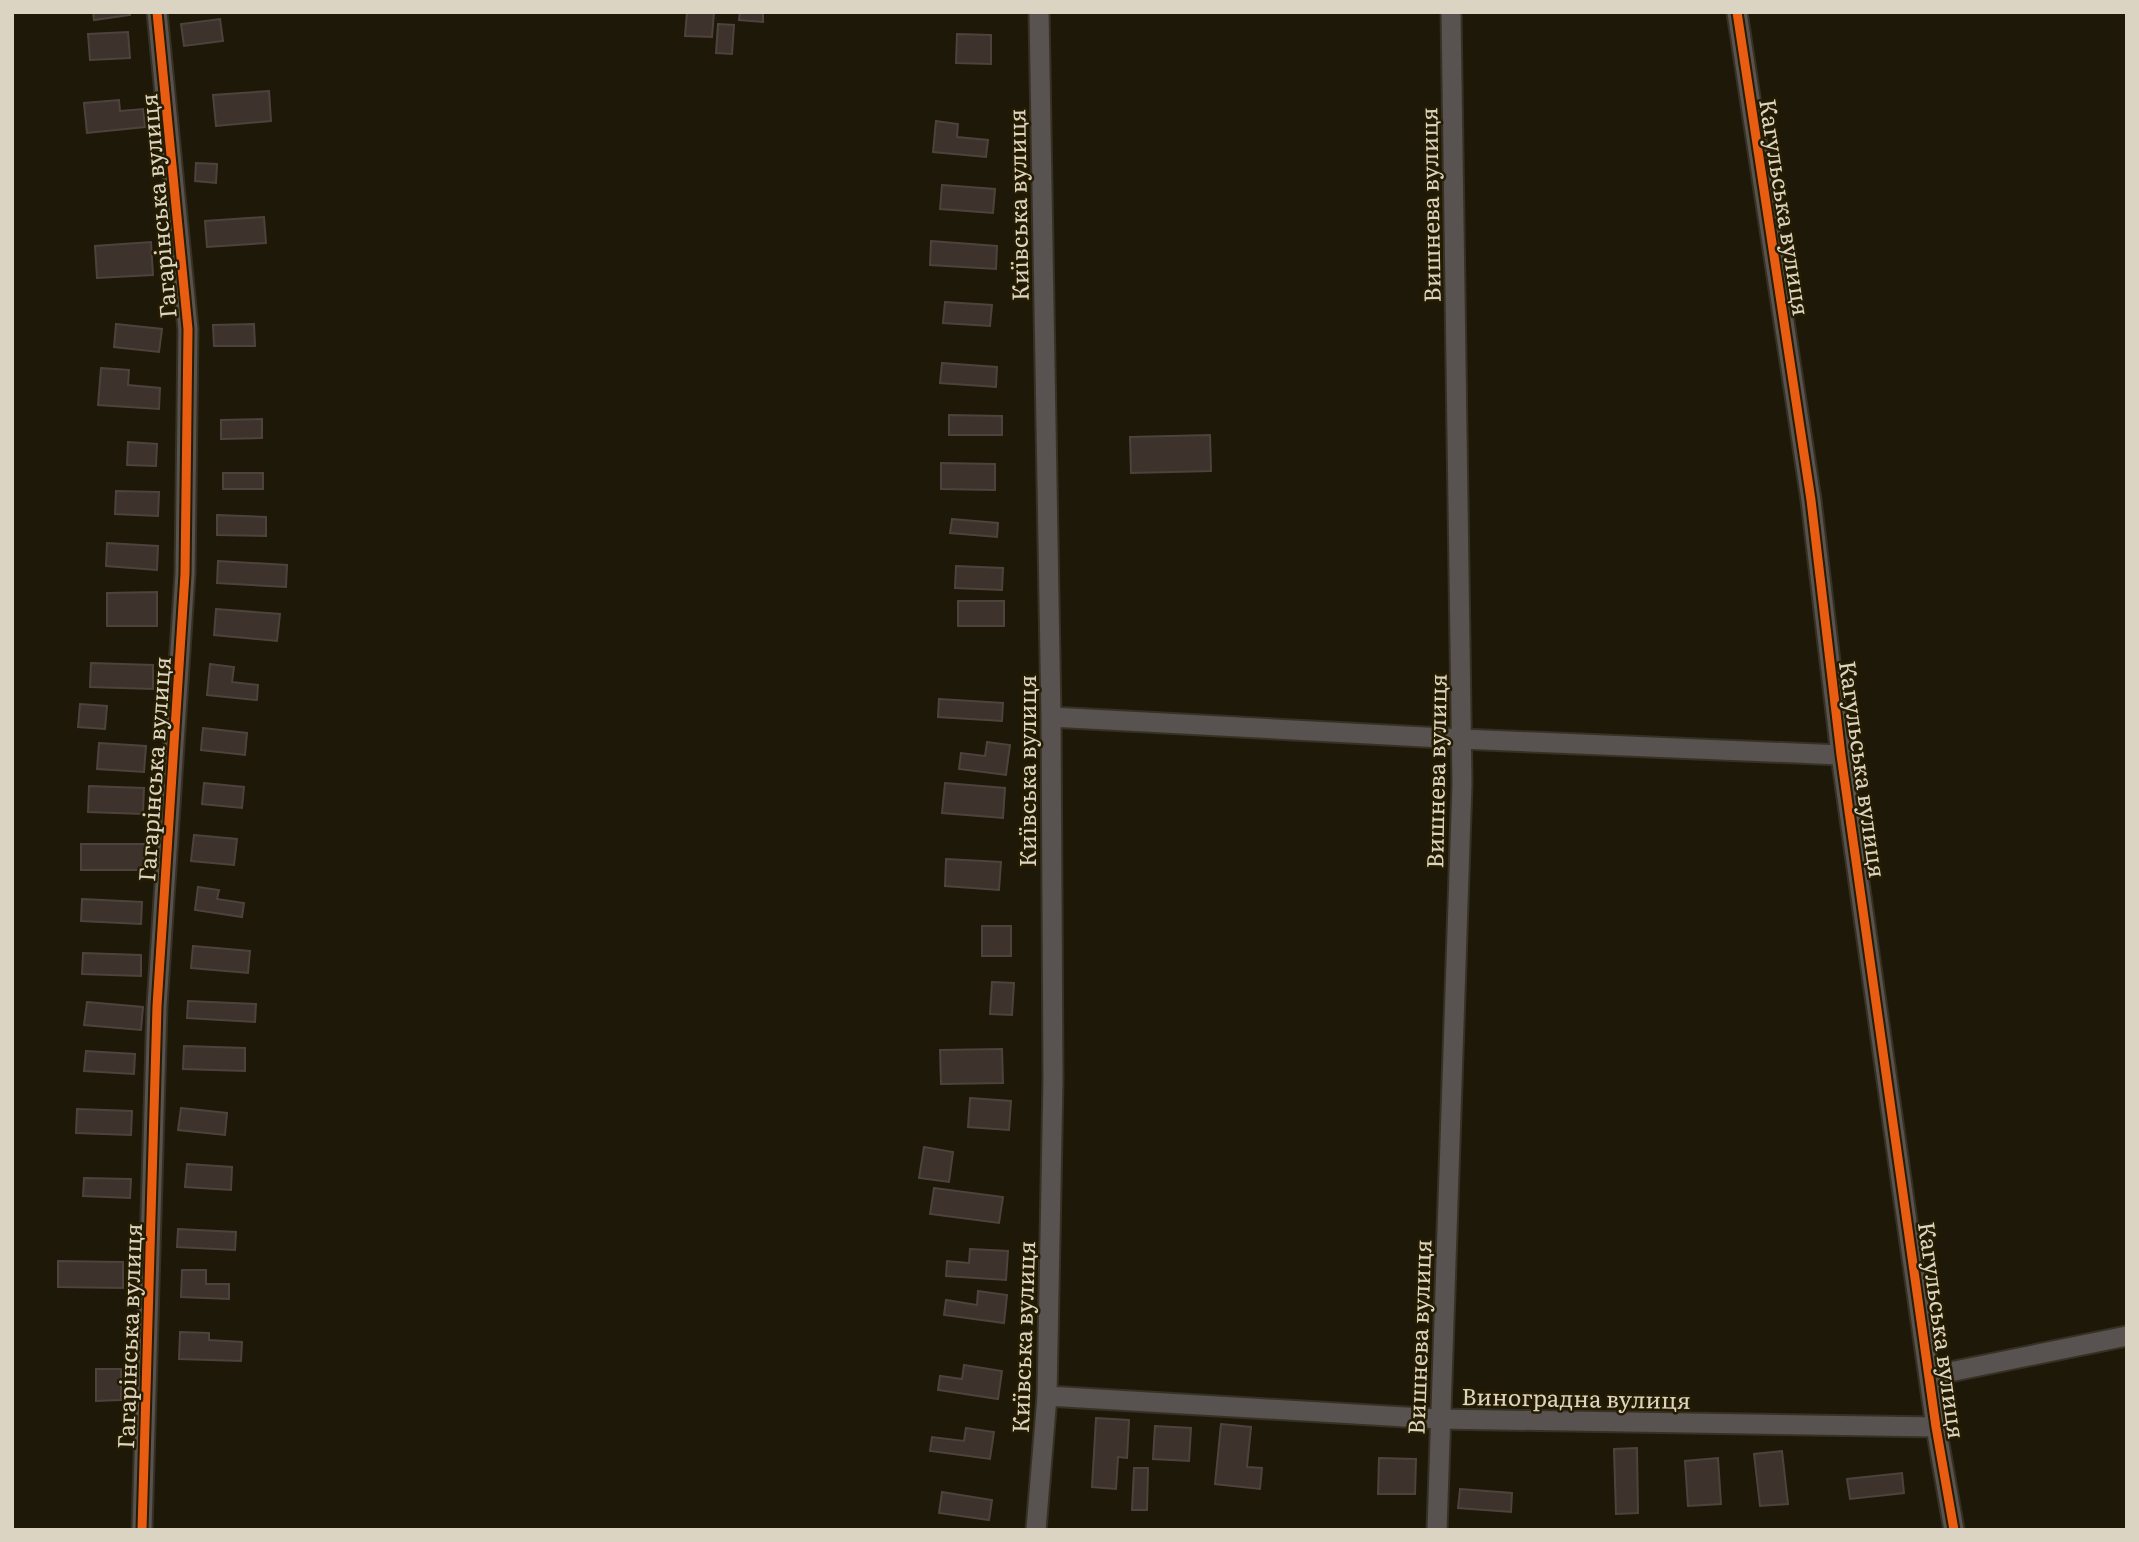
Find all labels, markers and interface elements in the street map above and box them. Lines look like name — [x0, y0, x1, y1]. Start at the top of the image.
street label: Гагарінська вулиця — [130, 92, 184, 320]
street label: Кагульська вулиця — [1752, 96, 1820, 318]
street label: Вишнева вулиця — [1410, 107, 1448, 303]
street label: Київська вулиця — [998, 108, 1036, 302]
street label: Гагарінська вулиця — [128, 655, 178, 883]
street label: Кагульська вулиця — [1832, 658, 1896, 880]
street label: Вишнева вулиця — [1416, 673, 1454, 869]
street label: Київська вулиця — [1009, 675, 1043, 867]
street label: Кагульська вулиця — [1911, 1219, 1975, 1441]
street label: Гагарінська вулиця — [107, 1223, 149, 1449]
street label: Вишнева вулиця — [1398, 1239, 1438, 1435]
street label: Київська вулиця — [1002, 1240, 1042, 1434]
street label: Виноградна вулиця — [1461, 1378, 1691, 1416]

